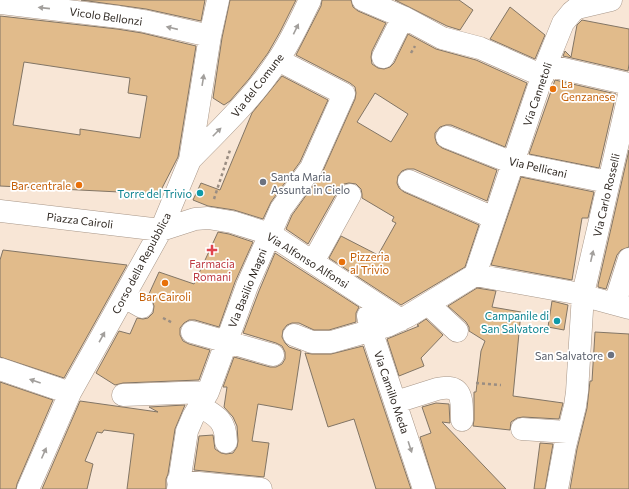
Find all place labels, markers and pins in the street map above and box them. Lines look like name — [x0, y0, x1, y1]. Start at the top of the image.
place label: La Genzanese — [561, 77, 615, 103]
marker: La Genzanese — [548, 84, 558, 94]
place label: Santa Maria Assunta in Cielo — [271, 170, 351, 196]
marker: Santa Maria Assunta in Cielo — [258, 177, 268, 187]
place label: Bar centrale — [11, 179, 71, 192]
marker: Bar centrale — [74, 180, 84, 190]
place label: Torre del Trivio — [117, 187, 192, 200]
marker: Torre del Trivio — [195, 188, 205, 198]
marker: Farmacia Romani — [207, 245, 217, 255]
place label: Pizzeria al Trivio — [350, 250, 389, 276]
place label: Farmacia Romani — [189, 257, 235, 283]
marker: Pizzeria al Trivio — [337, 257, 347, 267]
marker: Bar Cairoli — [160, 278, 170, 288]
place label: Bar Cairoli — [139, 290, 191, 303]
place label: Campanile di San Salvatore — [481, 309, 549, 335]
marker: Campanile di San Salvatore — [552, 316, 562, 326]
place label: San Salvatore — [535, 349, 603, 362]
marker: San Salvatore — [606, 350, 616, 360]

